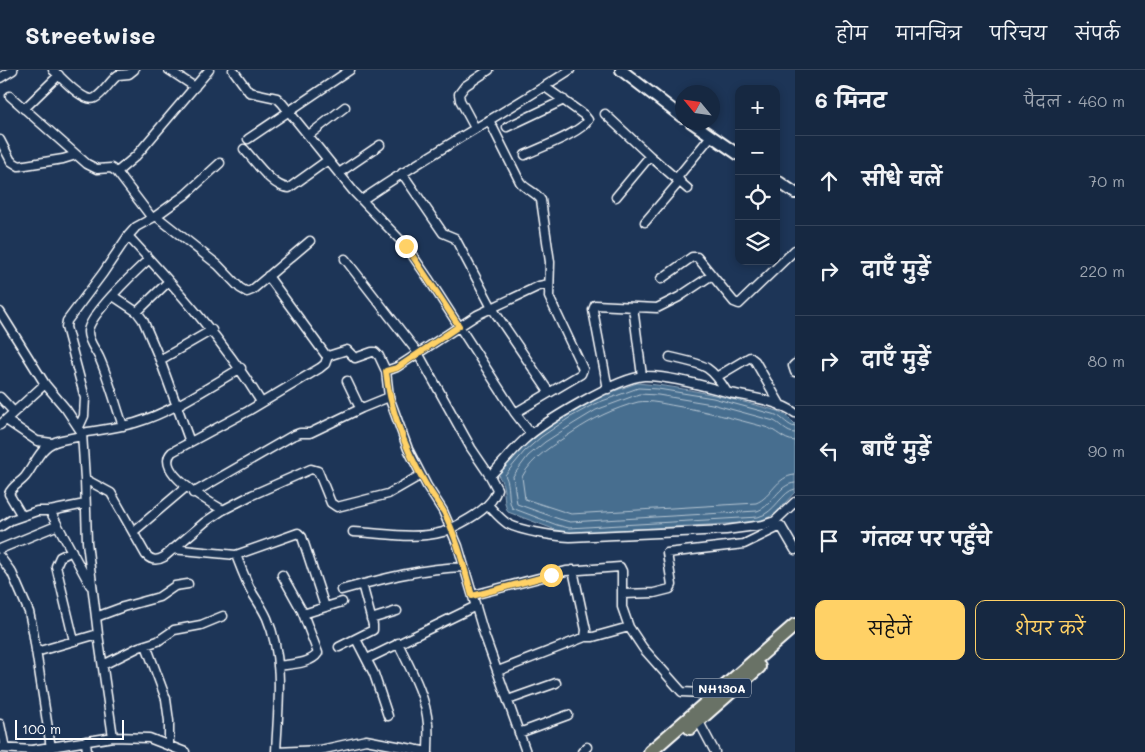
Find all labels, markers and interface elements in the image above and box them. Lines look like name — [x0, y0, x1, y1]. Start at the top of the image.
text: Streetwise — [25, 19, 155, 50]
text: होम — [836, 21, 868, 45]
text: मानचित्र — [896, 21, 962, 45]
text: परिचय — [990, 21, 1047, 45]
text: संपर्क — [1075, 21, 1120, 45]
north arrow — [675, 85, 720, 130]
map controls — [735, 85, 780, 265]
button: + — [735, 85, 780, 130]
text: 6 मिनट — [815, 86, 886, 113]
text: पैदल · 460 m — [1024, 90, 1125, 111]
button: − — [735, 130, 780, 175]
text: सीधे चलें — [862, 166, 942, 191]
icon: ahead — [815, 167, 843, 195]
text: 70 m — [1088, 170, 1125, 191]
button: locate — [735, 175, 780, 220]
button: layers — [735, 220, 780, 265]
route end — [395, 235, 418, 258]
text: दाएँ मुड़ें — [862, 256, 930, 281]
icon: right — [815, 257, 843, 285]
text: 220 m — [1079, 260, 1125, 281]
text: दाएँ मुड़ें — [862, 346, 930, 371]
icon: right — [815, 347, 843, 375]
text: 80 m — [1088, 350, 1125, 371]
text: बाएँ मुड़ें — [862, 436, 931, 461]
icon: left — [815, 437, 843, 465]
text: 90 m — [1088, 440, 1125, 461]
text: गंतव्य पर पहुँचे — [862, 526, 991, 551]
icon: arrive — [815, 527, 843, 555]
route start — [540, 564, 563, 587]
button: सहेजें — [815, 600, 965, 660]
button: शेयर करें — [975, 600, 1125, 660]
road number: NH130A — [693, 678, 751, 698]
scale bar — [15, 717, 124, 740]
text: 100 m — [22, 719, 61, 738]

